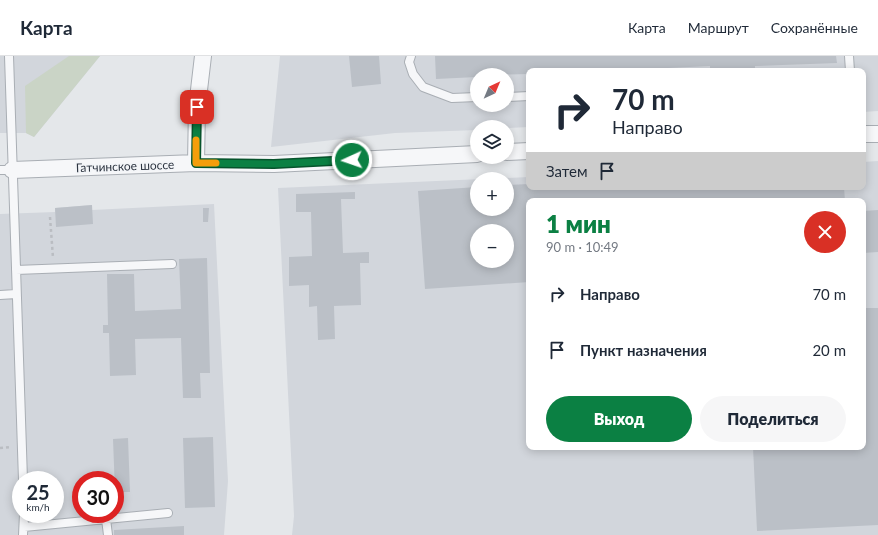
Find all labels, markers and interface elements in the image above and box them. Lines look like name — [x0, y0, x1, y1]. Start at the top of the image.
text: Карта — [20, 16, 73, 39]
text: Карта — [628, 19, 666, 36]
text: Маршрут — [688, 19, 749, 36]
text: Сохранённые — [771, 19, 858, 36]
north arrow — [470, 68, 514, 112]
map controls — [470, 68, 514, 268]
text: 70 m — [612, 82, 675, 116]
icon: right — [546, 84, 598, 136]
pin — [180, 90, 214, 124]
icon: arrive — [186, 96, 208, 118]
text: Направо — [612, 116, 683, 138]
button: layers — [470, 120, 514, 164]
position arrow — [331, 139, 373, 181]
street label: Гатчинское шоссе — [75, 157, 175, 175]
icon: arrive — [596, 160, 618, 182]
text: Затем — [546, 162, 588, 180]
button: + — [470, 172, 514, 216]
text: 1 мин — [546, 209, 611, 238]
button: close — [804, 211, 846, 253]
button: − — [470, 224, 514, 268]
text: 90 m · 10:49 — [546, 239, 619, 255]
icon: right — [546, 283, 568, 305]
text: Направо — [580, 285, 640, 303]
text: 70 m — [812, 285, 846, 303]
icon: arrive — [546, 339, 568, 361]
text: Пункт назначения — [580, 341, 707, 359]
text: 20 m — [812, 341, 846, 359]
button: Выход — [546, 396, 692, 442]
button: Поделиться — [700, 396, 846, 442]
speed limit sign: 30 — [72, 471, 124, 523]
text: 25 — [26, 480, 50, 504]
text: km/h — [26, 501, 50, 513]

